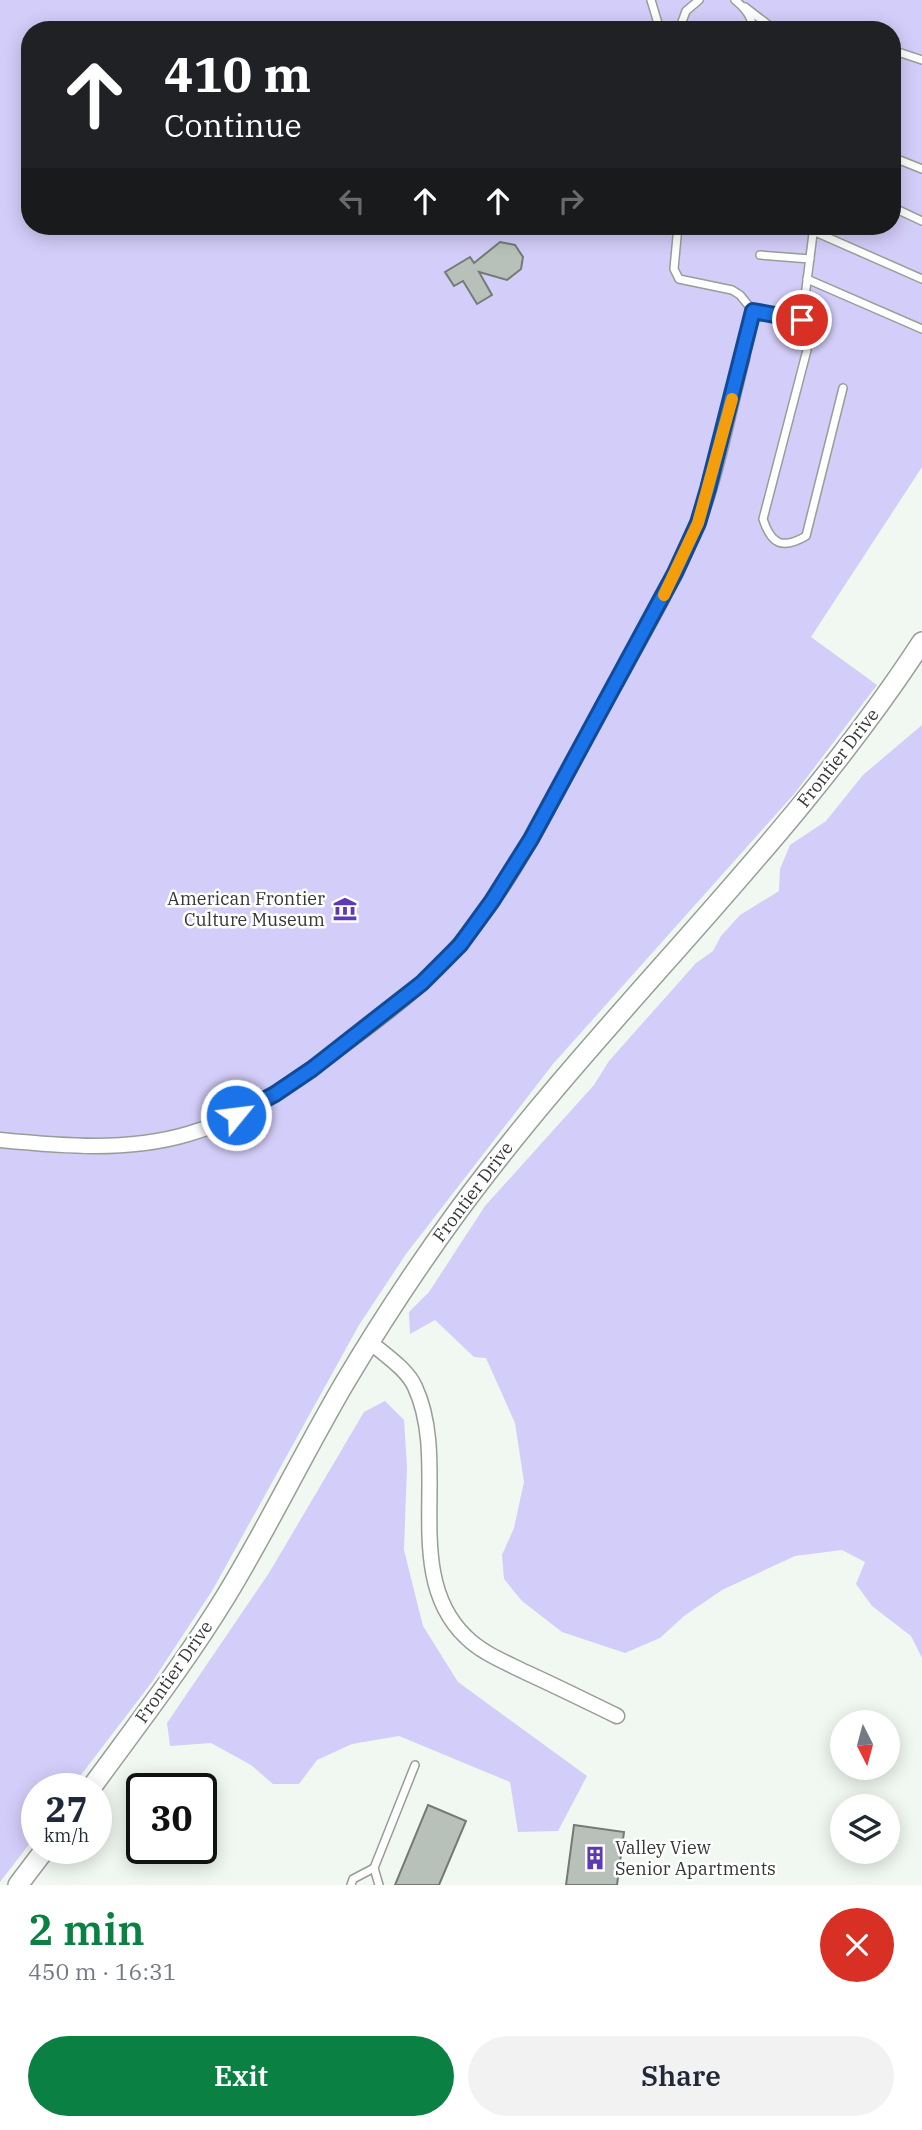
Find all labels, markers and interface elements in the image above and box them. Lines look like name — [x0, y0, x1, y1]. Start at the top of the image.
text: 410 m — [164, 42, 311, 105]
icon: ahead — [49, 49, 140, 140]
text: Continue — [164, 104, 302, 146]
icon: left — [333, 182, 371, 220]
icon: ahead — [406, 182, 444, 220]
icon: ahead — [479, 182, 517, 220]
icon: right — [552, 182, 590, 220]
pin — [772, 290, 832, 350]
icon: arrive — [783, 301, 821, 339]
street label: Frontier Drive — [792, 703, 884, 812]
place label: American Frontier Culture Museum — [167, 887, 325, 931]
museum icon: American Frontier Culture Museum — [331, 895, 359, 923]
position arrow — [199, 1078, 273, 1152]
street label: Frontier Drive — [427, 1137, 518, 1246]
street label: Frontier Drive — [130, 1616, 217, 1727]
north arrow — [830, 1710, 900, 1780]
map controls — [830, 1710, 900, 1864]
speed limit sign: 30 — [126, 1773, 217, 1864]
text: 27 — [45, 1786, 88, 1832]
button: layers — [830, 1794, 900, 1864]
text: km/h — [44, 1824, 89, 1847]
place label: Valley View Senior Apartments — [615, 1836, 776, 1880]
building icon: Valley View Senior Apartments — [581, 1844, 609, 1872]
text: 2 min — [28, 1902, 145, 1957]
button: close — [820, 1908, 894, 1982]
text: 450 m · 16:31 — [28, 1956, 177, 1986]
button: Exit — [28, 2036, 454, 2116]
button: Share — [468, 2036, 894, 2116]

